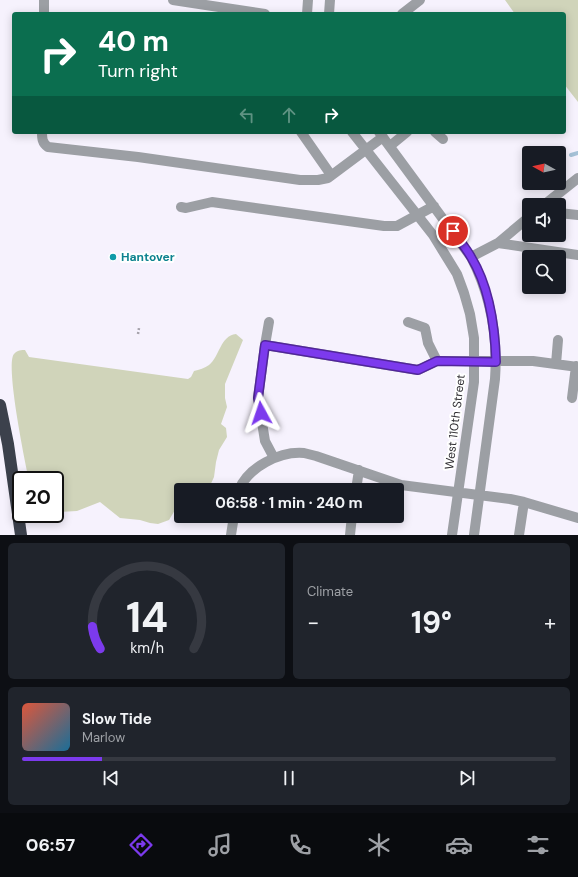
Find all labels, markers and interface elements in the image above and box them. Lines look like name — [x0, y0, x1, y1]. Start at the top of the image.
text: 40 m — [98, 23, 169, 60]
icon: right — [32, 28, 84, 80]
text: Turn right — [98, 59, 178, 83]
icon: left — [236, 104, 258, 126]
icon: ahead — [278, 104, 300, 126]
icon: right — [320, 104, 342, 126]
north arrow — [522, 146, 566, 190]
map controls — [522, 146, 566, 294]
button: sound — [522, 198, 566, 242]
pin — [436, 214, 470, 248]
icon: arrive — [442, 220, 464, 242]
place label: Hantover — [121, 249, 175, 265]
button: search — [522, 250, 566, 294]
marker: Hantover — [108, 252, 118, 262]
street label: West 110th Street — [441, 373, 469, 471]
position arrow — [240, 392, 282, 434]
speed limit sign: 20 — [12, 471, 64, 523]
text: 06:58 · 1 min · 240 m — [215, 493, 363, 513]
text: Climate — [307, 583, 353, 600]
text: 14 — [125, 591, 168, 645]
text: 19° — [411, 603, 452, 642]
text: − — [307, 608, 319, 637]
text: + — [544, 608, 556, 637]
text: km/h — [130, 639, 163, 657]
text: Slow Tide — [82, 709, 152, 729]
text: Marlow — [82, 729, 125, 746]
icon: previous — [100, 767, 122, 789]
icon: pause — [278, 767, 300, 789]
icon: next — [456, 767, 478, 789]
icon: directions — [127, 831, 155, 859]
icon: music — [206, 831, 234, 859]
icon: phone — [286, 831, 314, 859]
icon: climate — [365, 831, 393, 859]
icon: car — [445, 831, 473, 859]
icon: filters — [524, 831, 552, 859]
text: 06:57 — [26, 833, 75, 857]

